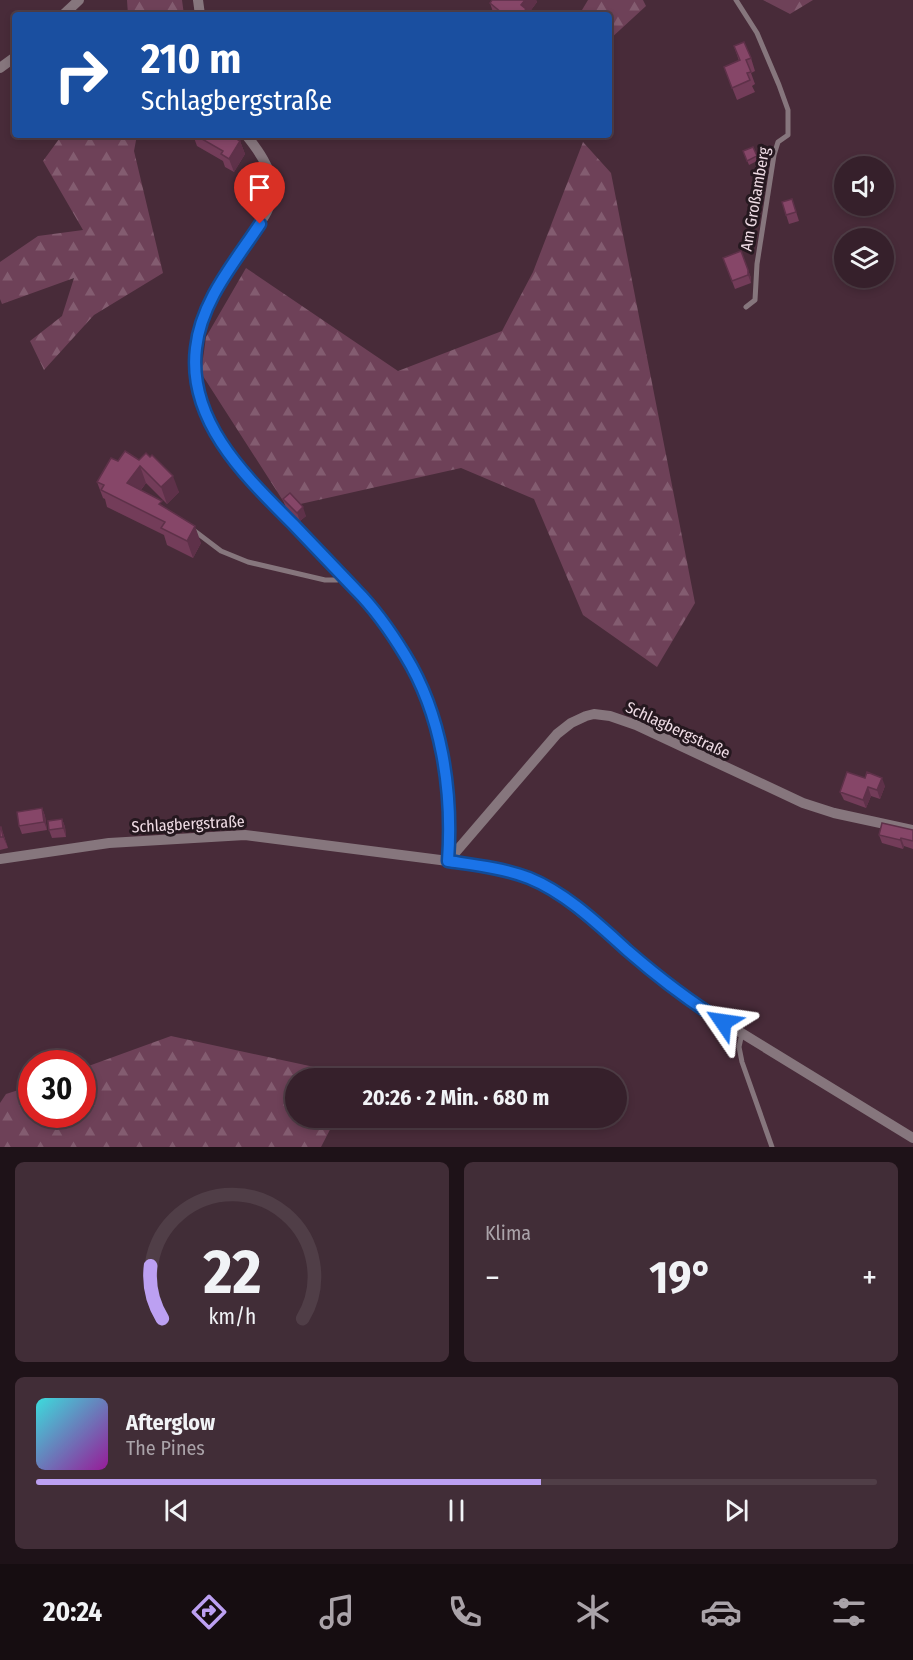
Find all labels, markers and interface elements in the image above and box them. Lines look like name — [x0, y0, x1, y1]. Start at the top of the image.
text: 210 m — [141, 34, 241, 84]
icon: right — [42, 36, 120, 114]
text: Schlagbergstraße — [141, 85, 332, 117]
street label: Am Großamberg — [737, 145, 774, 252]
map controls — [834, 156, 894, 288]
button: sound — [834, 156, 894, 216]
pin — [234, 162, 285, 224]
icon: arrive — [243, 171, 276, 204]
button: layers — [834, 228, 894, 288]
street label: Schlagbergstraße — [623, 697, 733, 763]
street label: Schlagbergstraße — [131, 812, 245, 836]
position arrow — [691, 990, 755, 1054]
speed limit sign: 30 — [18, 1050, 96, 1128]
text: 20:26 · 2 Min. · 680 m — [363, 1084, 549, 1111]
text: Klima — [485, 1221, 531, 1245]
text: 22 — [202, 1235, 261, 1310]
text: 19° — [649, 1251, 713, 1305]
text: − — [485, 1258, 500, 1298]
text: + — [862, 1258, 877, 1298]
text: km/h — [208, 1304, 256, 1330]
text: Afterglow — [126, 1409, 215, 1436]
text: The Pines — [126, 1436, 205, 1460]
icon: previous — [160, 1494, 193, 1527]
icon: pause — [440, 1494, 473, 1527]
icon: next — [720, 1494, 753, 1527]
icon: directions — [188, 1591, 230, 1633]
icon: music — [316, 1591, 358, 1633]
icon: phone — [444, 1591, 486, 1633]
icon: climate — [572, 1591, 614, 1633]
icon: car — [700, 1591, 742, 1633]
icon: filters — [828, 1591, 870, 1633]
text: 20:24 — [43, 1596, 102, 1628]

